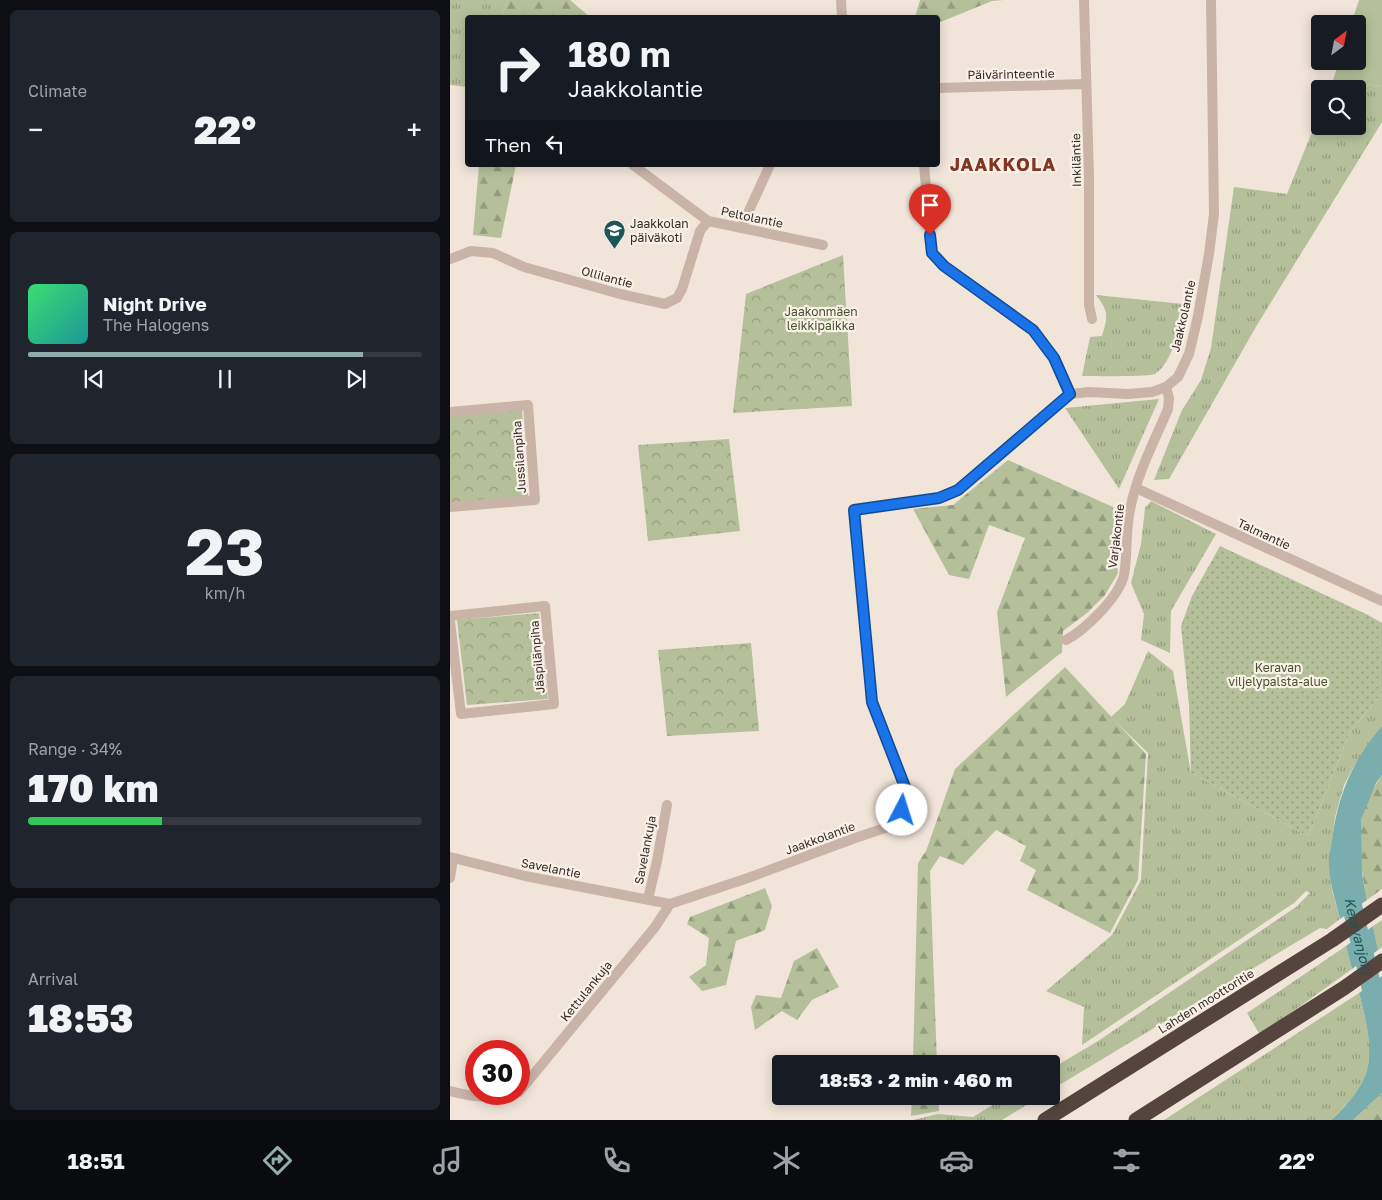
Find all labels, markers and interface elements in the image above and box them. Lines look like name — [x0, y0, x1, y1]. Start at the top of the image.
north arrow — [1311, 15, 1366, 70]
map controls — [1311, 15, 1366, 135]
text: 180 m — [568, 33, 671, 75]
icon: right — [485, 35, 550, 100]
street label: Päivärinteentie — [967, 66, 1055, 82]
text: Jaakkolantie — [568, 75, 703, 102]
button: search — [1311, 80, 1366, 135]
text: Climate — [28, 81, 87, 101]
text: 22° — [194, 107, 256, 152]
text: − — [28, 113, 43, 146]
text: + — [407, 113, 422, 146]
icon: left — [541, 130, 569, 158]
text: Then — [485, 133, 531, 156]
street label: Inkiläntie — [1068, 133, 1084, 187]
district label: JAAKKOLA — [950, 153, 1056, 175]
pin — [909, 184, 951, 235]
icon: arrive — [916, 191, 944, 219]
street label: Peltolantie — [720, 203, 784, 231]
place label: Jaakkolan päiväkoti — [630, 216, 689, 245]
school or university icon: Jaakkolan päiväkoti — [602, 218, 626, 249]
street label: Ollilantie — [580, 263, 634, 291]
street label: Jaakkolantie — [1167, 278, 1199, 354]
text: Night Drive — [103, 292, 207, 315]
park label: Jaakonmäen leikkipaikka — [784, 304, 858, 333]
text: The Halogens — [103, 315, 209, 335]
icon: previous — [80, 365, 108, 393]
icon: pause — [211, 365, 239, 393]
icon: next — [342, 365, 370, 393]
street label: Jussilanpiha — [509, 420, 529, 494]
street label: Varjakontie — [1105, 503, 1127, 569]
text: 23 — [185, 511, 265, 589]
street label: Talmantie — [1235, 515, 1293, 553]
text: km/h — [205, 583, 245, 603]
street label: Jäspilänpiha — [526, 620, 548, 694]
park label: Keravan viljelypalsta-alue — [1228, 660, 1328, 689]
text: Range · 34% — [28, 739, 122, 759]
text: 170 km — [28, 765, 158, 810]
position arrow — [875, 783, 927, 835]
street label: Savelankuja — [631, 814, 659, 886]
street label: Jaakkolantie — [783, 818, 857, 858]
street label: Savelantie — [520, 855, 582, 881]
water label: Keravanjoki — [1342, 896, 1377, 978]
street label: Kettulankuja — [557, 958, 615, 1024]
street label: Lahden moottoritie — [1155, 965, 1257, 1037]
text: Arrival — [28, 969, 78, 989]
text: 18:53 — [28, 995, 133, 1040]
speed limit sign: 30 — [465, 1040, 530, 1105]
text: 18:53 · 2 min · 460 m — [820, 1068, 1012, 1091]
icon: directions — [260, 1143, 295, 1178]
icon: music — [430, 1143, 465, 1178]
icon: phone — [599, 1143, 634, 1178]
icon: climate — [769, 1143, 804, 1178]
icon: car — [939, 1143, 974, 1178]
icon: filters — [1109, 1143, 1144, 1178]
text: 18:51 — [67, 1147, 125, 1174]
text: 22° — [1279, 1147, 1315, 1174]

